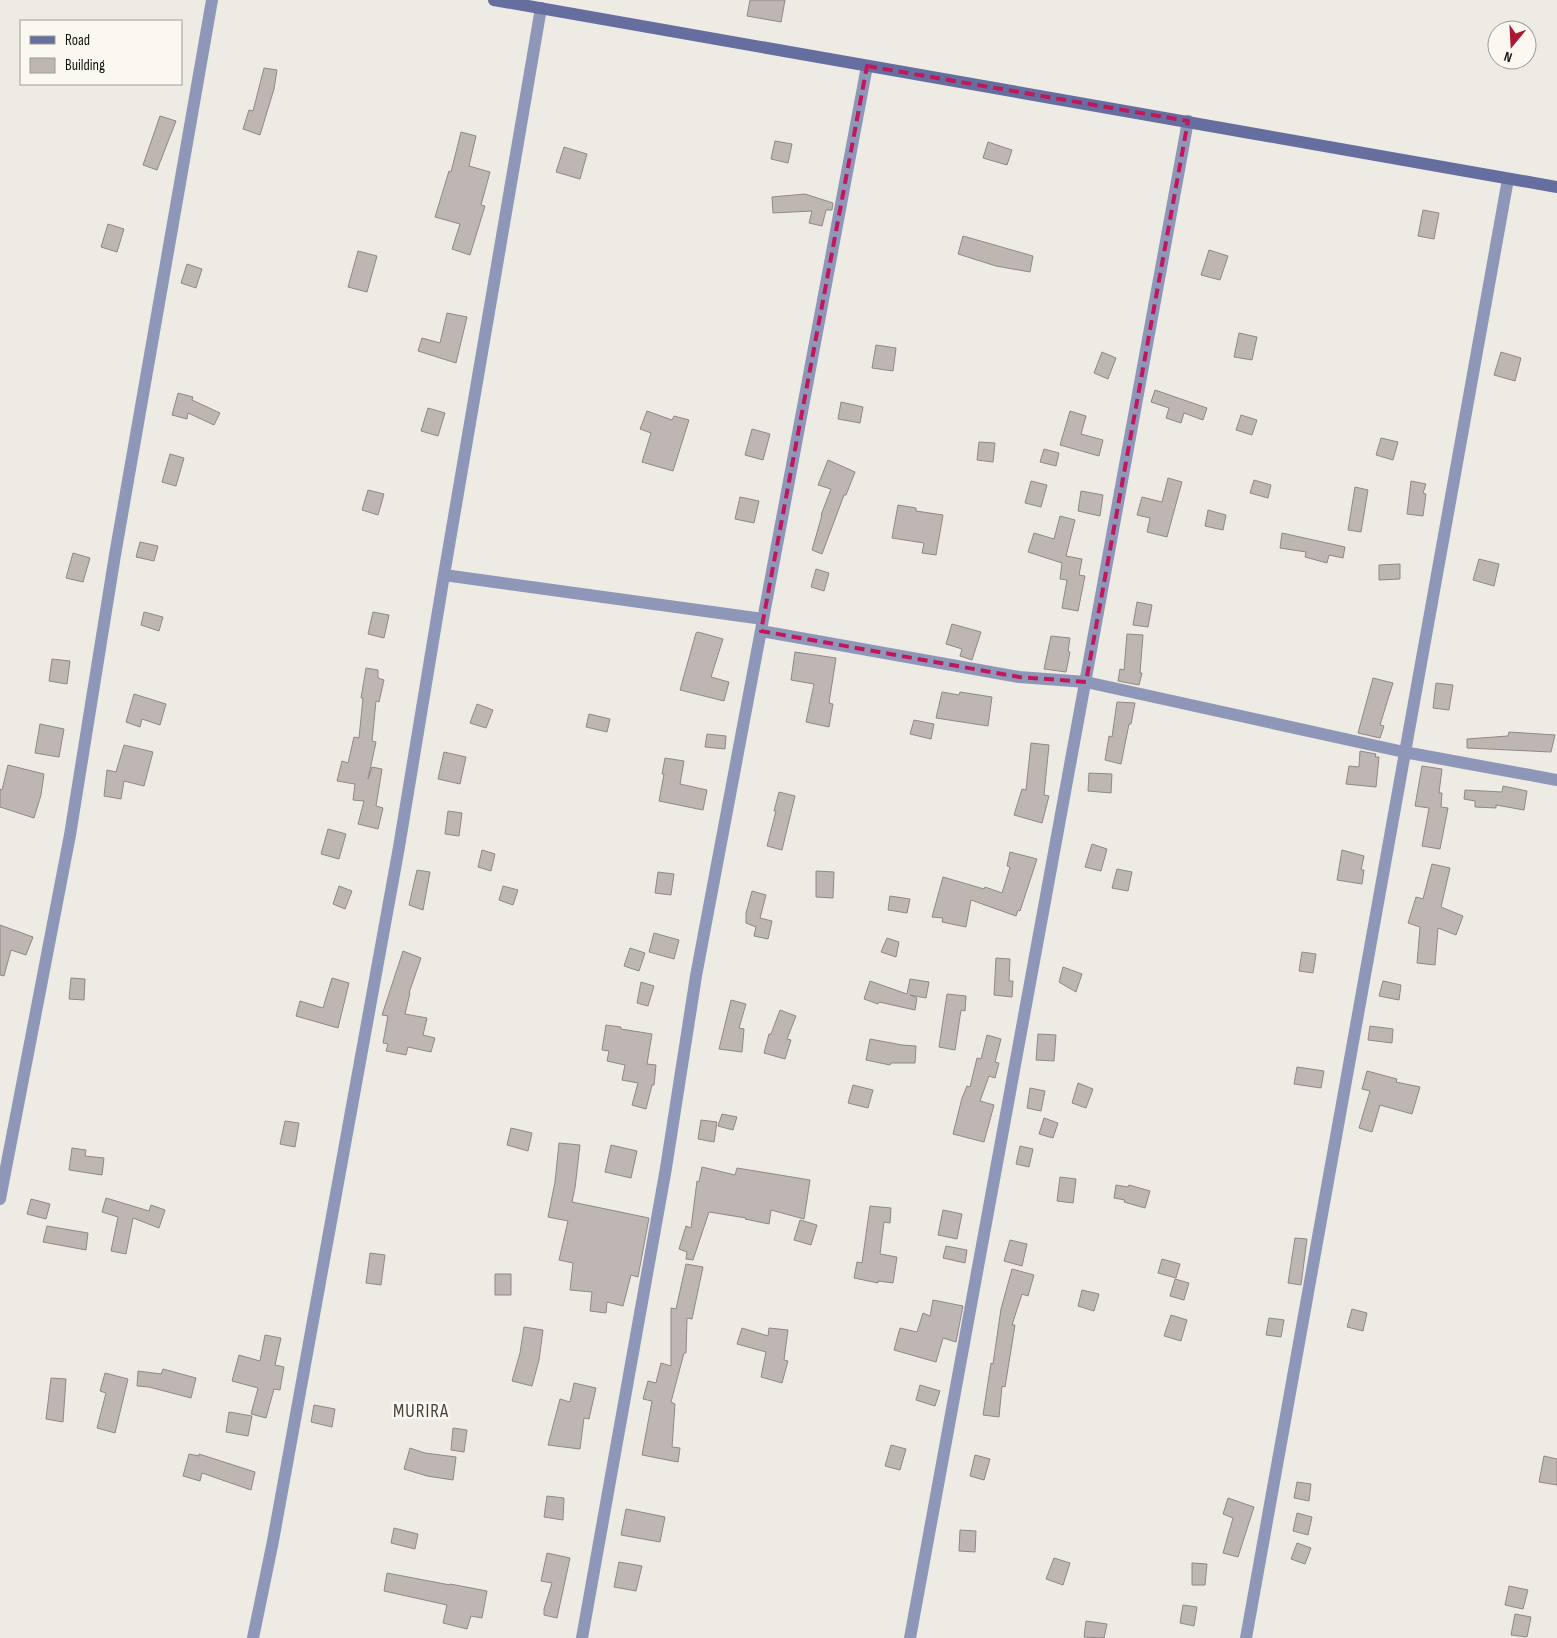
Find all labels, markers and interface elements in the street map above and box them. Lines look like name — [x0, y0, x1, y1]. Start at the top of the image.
legend — [20, 20, 182, 85]
north arrow — [1487, 20, 1537, 70]
text: Road — [65, 31, 90, 50]
text: N — [1502, 48, 1514, 66]
text: Building — [65, 56, 105, 75]
district label: MURIRA — [393, 1400, 449, 1423]

